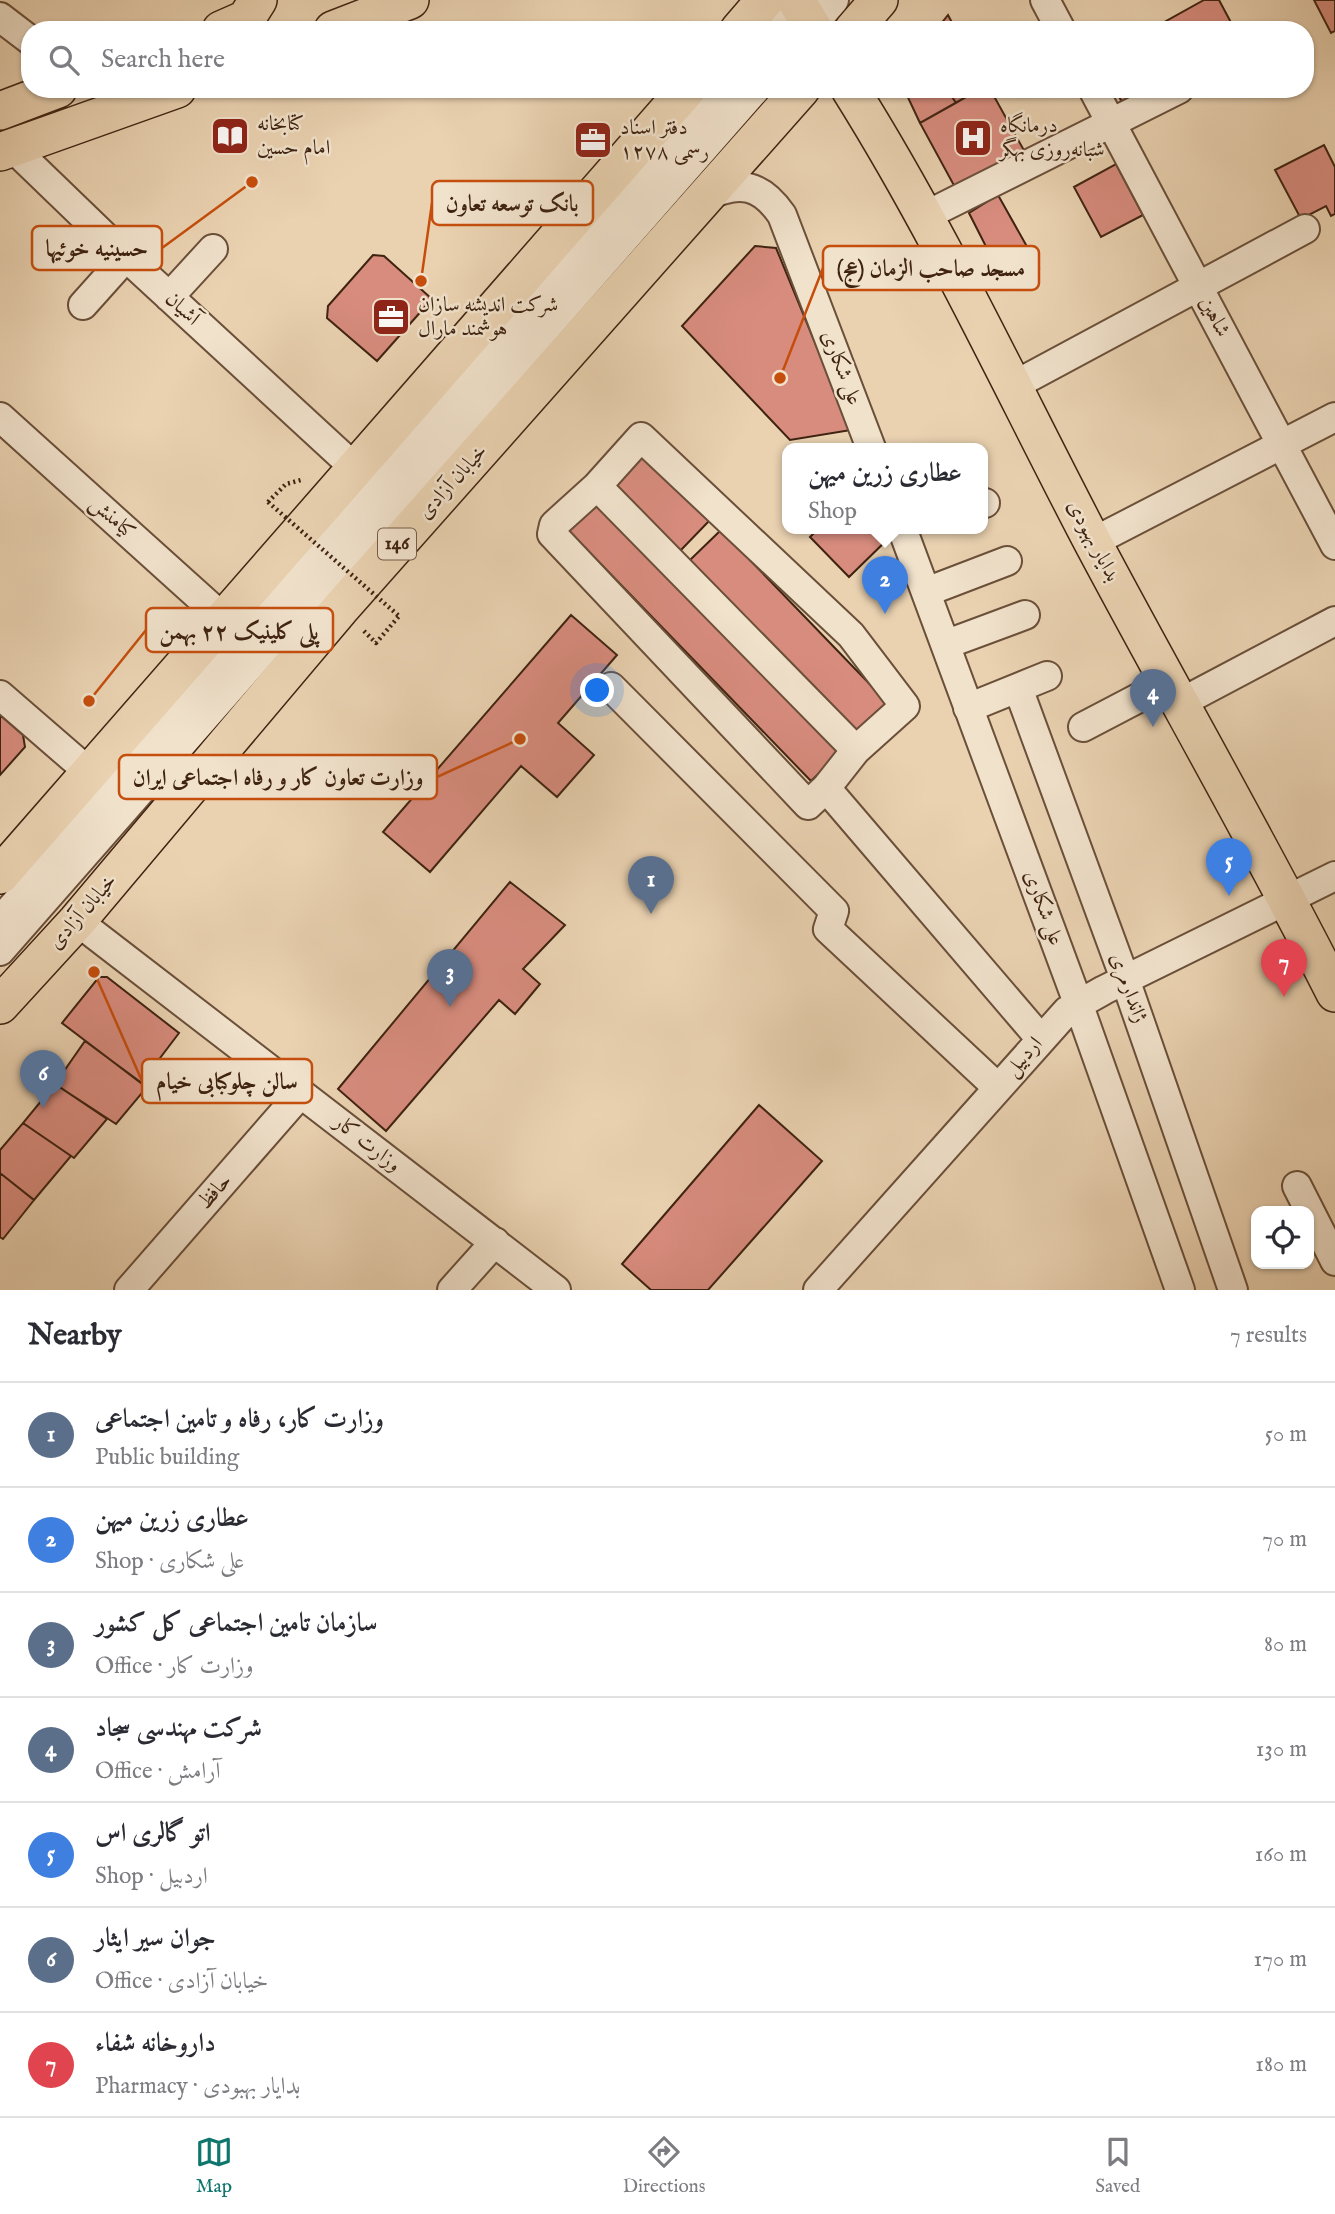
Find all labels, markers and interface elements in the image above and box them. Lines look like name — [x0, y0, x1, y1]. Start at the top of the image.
search box — [21, 21, 1314, 98]
icon: search — [45, 41, 83, 79]
text: Search here — [101, 43, 225, 76]
place label: کتابخانه امام حسین — [257, 111, 330, 165]
place label: درمانگاه شبانه‌روزی بهگر — [998, 112, 1105, 164]
library icon: کتابخانه امام حسین — [209, 115, 251, 157]
place label: دفتر اسناد رسمی ۱۲۷۸ — [620, 115, 709, 166]
hospital icon: درمانگاه شبانه‌روزی بهگر — [952, 117, 994, 159]
office icon: دفتر اسناد رسمی ۱۲۷۸ — [572, 119, 614, 161]
callout: بانک توسعه تعاون — [432, 181, 593, 225]
text: بانک توسعه تعاون — [446, 190, 579, 219]
callout: حسینیه خوئیها — [32, 226, 162, 270]
text: حسینیه خوئیها — [46, 235, 148, 264]
callout: مسجد صاحب الزمان (عج) — [823, 246, 1039, 290]
text: مسجد صاحب الزمان (عج) — [837, 255, 1025, 288]
street label: آشیان — [159, 285, 208, 334]
place label: شرکت اندیشه سازان هوشمند مارال — [418, 292, 558, 343]
street label: شاهین — [1192, 292, 1236, 342]
office icon: شرکت اندیشه سازان هوشمند مارال — [370, 296, 412, 338]
street label: علی شکاری — [813, 327, 868, 410]
street label: خیابان آزادی — [411, 438, 494, 525]
popup — [782, 443, 988, 534]
text: عطاری زرین میهن — [808, 457, 962, 490]
street label: کیامنش — [83, 490, 141, 546]
street label: بدایار بهبودی — [1060, 495, 1126, 587]
text: Shop — [808, 497, 857, 526]
road number: 146 — [378, 528, 416, 559]
pin: 2 — [862, 556, 908, 614]
callout: پلی کلینیک ۲۲ بهمن — [146, 608, 333, 652]
text: پلی کلینیک ۲۲ بهمن — [159, 618, 320, 649]
pin: 4 — [1130, 669, 1176, 727]
your location — [580, 673, 614, 707]
callout: وزارت تعاون کار و رفاه اجتماعی ایران — [119, 755, 437, 799]
text: وزارت تعاون کار و رفاه اجتماعی ایران — [133, 764, 423, 793]
pin: 5 — [1206, 838, 1252, 896]
pin: 1 — [628, 856, 674, 914]
street label: علی شکاری — [1016, 867, 1069, 950]
street label: خیابان آزادی — [42, 868, 123, 956]
pin: 7 — [1261, 939, 1307, 997]
pin: 3 — [427, 949, 473, 1007]
street label: ژاندارمری — [1103, 949, 1153, 1027]
street label: اردبیل — [999, 1031, 1049, 1083]
pin: 6 — [20, 1050, 66, 1108]
callout: سالن چلوکبابی خیام — [142, 1059, 312, 1103]
text: سالن چلوکبابی خیام — [156, 1068, 298, 1102]
street label: وزارت کار — [326, 1108, 406, 1179]
street label: حافظ — [192, 1168, 238, 1216]
map controls — [1251, 1206, 1314, 1269]
button: locate — [1251, 1206, 1314, 1269]
text: Nearby — [28, 1317, 121, 1355]
text: 7 results — [1230, 1321, 1307, 1350]
text: وزارت کار، رفاه و تامین اجتماعی — [95, 1403, 384, 1436]
text: 1 — [47, 1420, 55, 1449]
text: 50 m — [1265, 1420, 1307, 1449]
text: Public building — [95, 1443, 239, 1472]
text: عطاری زرین میهن — [95, 1502, 249, 1535]
text: 2 — [46, 1525, 56, 1554]
text: 70 m — [1262, 1525, 1307, 1554]
text: Shop · علی شکاری — [95, 1547, 244, 1576]
text: سازمان تامین اجتماعی کل کشور — [95, 1607, 378, 1640]
text: 3 — [47, 1630, 55, 1659]
text: 80 m — [1264, 1630, 1307, 1659]
text: Office · وزارت کار — [95, 1652, 253, 1681]
text: شرکت مهندسی سجاد — [95, 1712, 262, 1745]
text: 4 — [45, 1735, 57, 1764]
text: 130 m — [1256, 1735, 1307, 1764]
text: Office · آرامش — [95, 1757, 221, 1786]
text: اتو گالری اس — [95, 1817, 211, 1850]
text: 5 — [47, 1840, 55, 1869]
text: 160 m — [1255, 1840, 1307, 1869]
text: Shop · اردبیل — [95, 1862, 208, 1891]
text: جوان سیر ایثار — [95, 1922, 216, 1955]
text: 6 — [46, 1945, 56, 1974]
text: 170 m — [1254, 1945, 1307, 1974]
text: Office · خیابان آزادی — [95, 1967, 268, 1996]
text: داروخانه شفاء — [95, 2027, 216, 2060]
text: 7 — [46, 2050, 56, 2079]
text: 180 m — [1255, 2050, 1307, 2079]
text: Pharmacy · بدایار بهبودی — [95, 2072, 300, 2101]
tab: Map — [195, 2133, 233, 2199]
tab: Directions — [623, 2133, 705, 2199]
tab: Saved — [1095, 2133, 1140, 2199]

